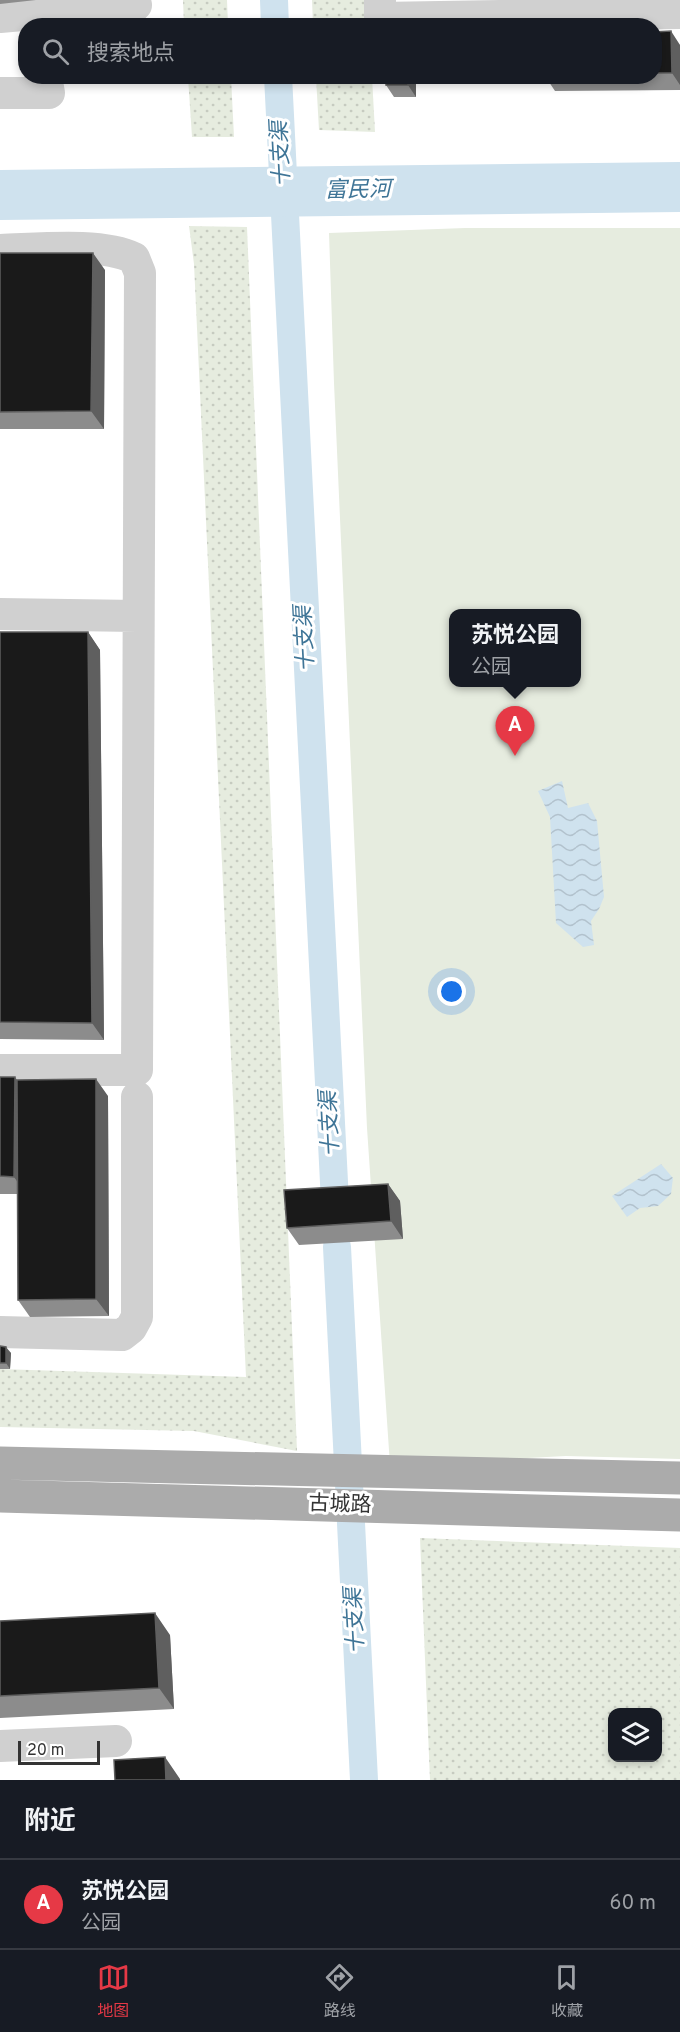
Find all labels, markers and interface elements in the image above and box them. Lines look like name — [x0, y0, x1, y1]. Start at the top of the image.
search box — [18, 18, 662, 84]
icon: search — [39, 35, 72, 68]
text: 搜索地点 — [87, 41, 175, 68]
water label: 十支渠 — [267, 117, 297, 188]
water label: 富民河 — [325, 177, 395, 205]
water label: 十支渠 — [291, 602, 321, 673]
popup — [449, 609, 581, 687]
text: 苏悦公园 — [471, 623, 559, 650]
text: 公园 — [471, 655, 511, 681]
pin: A — [496, 706, 534, 756]
your location — [437, 977, 466, 1006]
water label: 十支渠 — [316, 1087, 346, 1158]
street label: 古城路 — [308, 1490, 372, 1520]
water label: 十支渠 — [341, 1584, 371, 1655]
map controls — [608, 1708, 662, 1762]
button: layers — [608, 1708, 662, 1762]
scale bar — [18, 1738, 100, 1766]
text: 20 m — [27, 1741, 64, 1761]
text: 附近 — [24, 1806, 76, 1839]
text: 苏悦公园 — [81, 1879, 169, 1906]
text: A — [36, 1891, 51, 1917]
text: 60 m — [610, 1891, 656, 1917]
text: 公园 — [81, 1911, 121, 1937]
tab: 地图 — [97, 1961, 130, 2022]
tab: 路线 — [323, 1961, 356, 2022]
tab: 收藏 — [550, 1961, 583, 2022]

